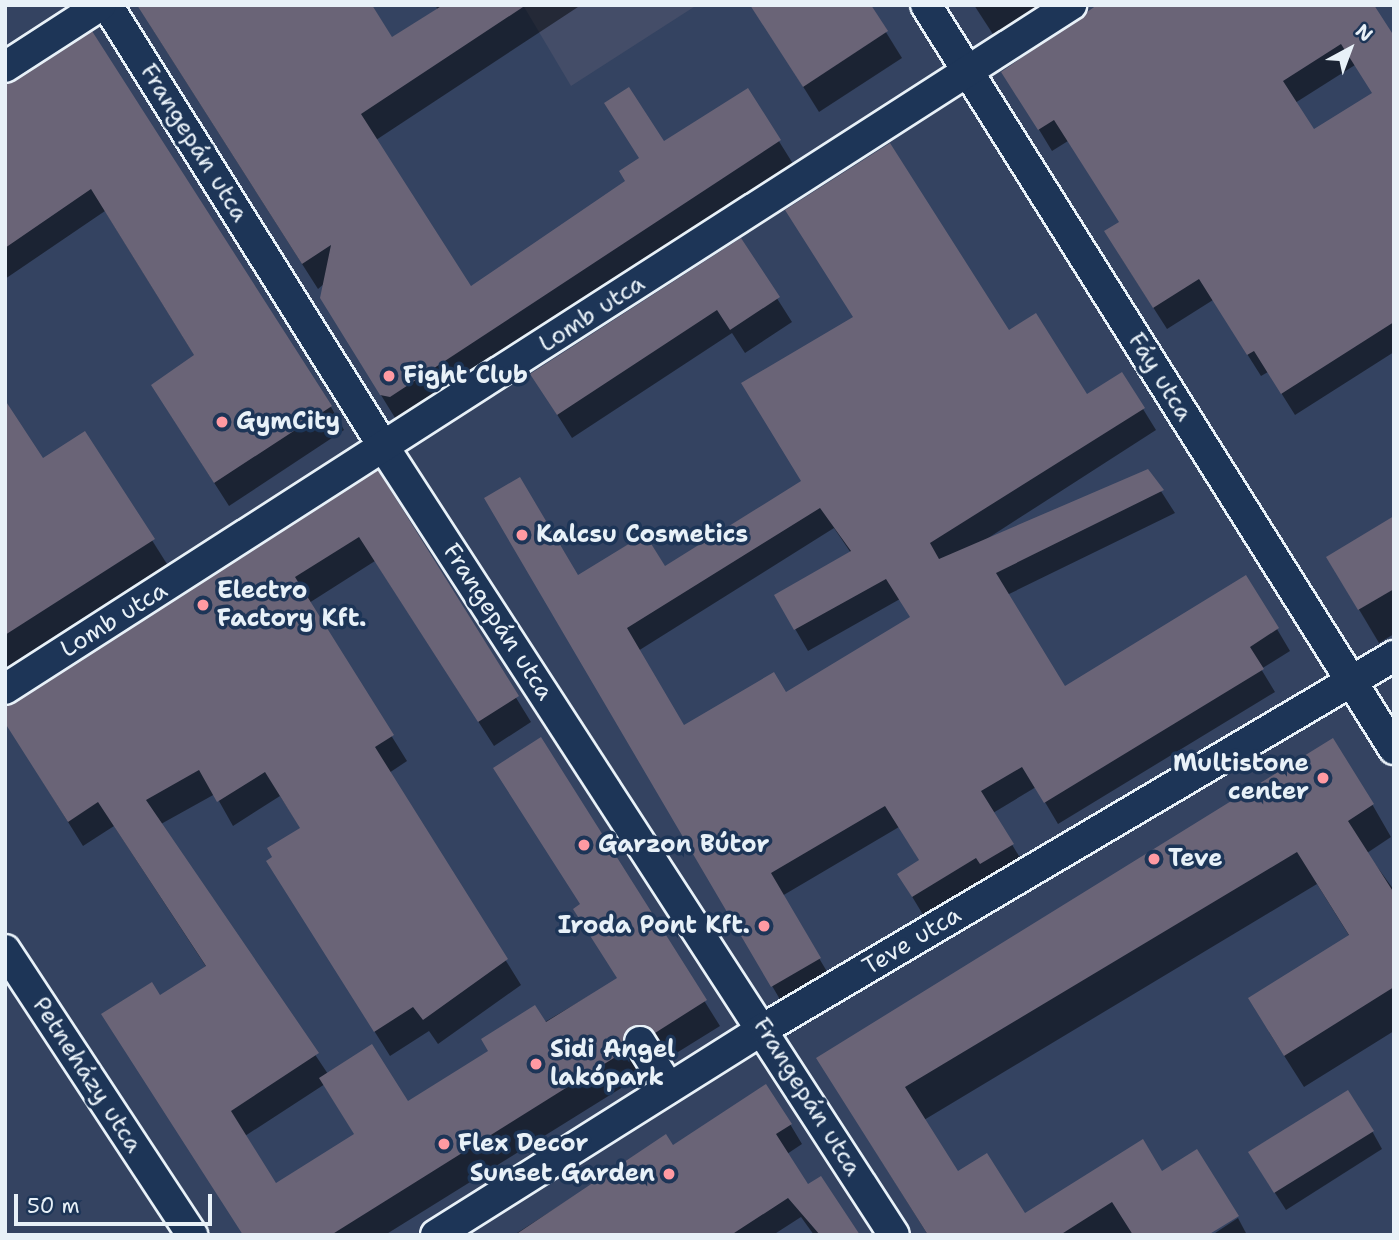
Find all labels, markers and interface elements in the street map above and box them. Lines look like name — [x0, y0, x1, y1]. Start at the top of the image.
north arrow — [1315, 14, 1385, 84]
text: N — [1350, 18, 1378, 47]
street label: Frangepán utca — [134, 59, 254, 227]
street label: Lomb utca — [534, 269, 650, 359]
street label: Fáy utca — [1122, 327, 1198, 427]
place label: Fight Club — [403, 362, 528, 390]
marker: Fight Club — [381, 368, 397, 384]
place label: GymCity — [236, 408, 340, 436]
marker: GymCity — [214, 414, 230, 430]
place label: Kalcsu Cosmetics — [536, 521, 748, 549]
marker: Kalcsu Cosmetics — [514, 527, 530, 543]
street label: Frangepán utca — [437, 538, 559, 706]
street label: Lomb utca — [55, 576, 173, 664]
place label: Electro Factory Kft. — [217, 577, 366, 633]
marker: Electro Factory Kft. — [195, 597, 211, 613]
place label: Multistone center — [1173, 750, 1309, 806]
marker: Multistone center — [1315, 770, 1331, 786]
place label: Garzon Bútor — [598, 831, 769, 859]
marker: Garzon Bútor — [576, 837, 592, 853]
place label: Teve — [1168, 845, 1223, 873]
marker: Teve — [1146, 851, 1162, 867]
street label: Teve utca — [858, 900, 966, 982]
place label: Iroda Pont Kft. — [558, 912, 750, 940]
marker: Iroda Pont Kft. — [756, 918, 772, 934]
street label: Petneházy utca — [26, 992, 148, 1158]
street label: Frangepán utca — [747, 1013, 867, 1181]
place label: Sidi Angel lakópark — [550, 1036, 675, 1092]
marker: Sidi Angel lakópark — [528, 1056, 544, 1072]
place label: Flex Decor — [458, 1130, 588, 1158]
marker: Flex Decor — [436, 1136, 452, 1152]
place label: Sunset Garden — [470, 1160, 655, 1188]
marker: Sunset Garden — [661, 1166, 677, 1182]
scale bar — [18, 1180, 215, 1224]
text: 50 m — [27, 1192, 80, 1220]

